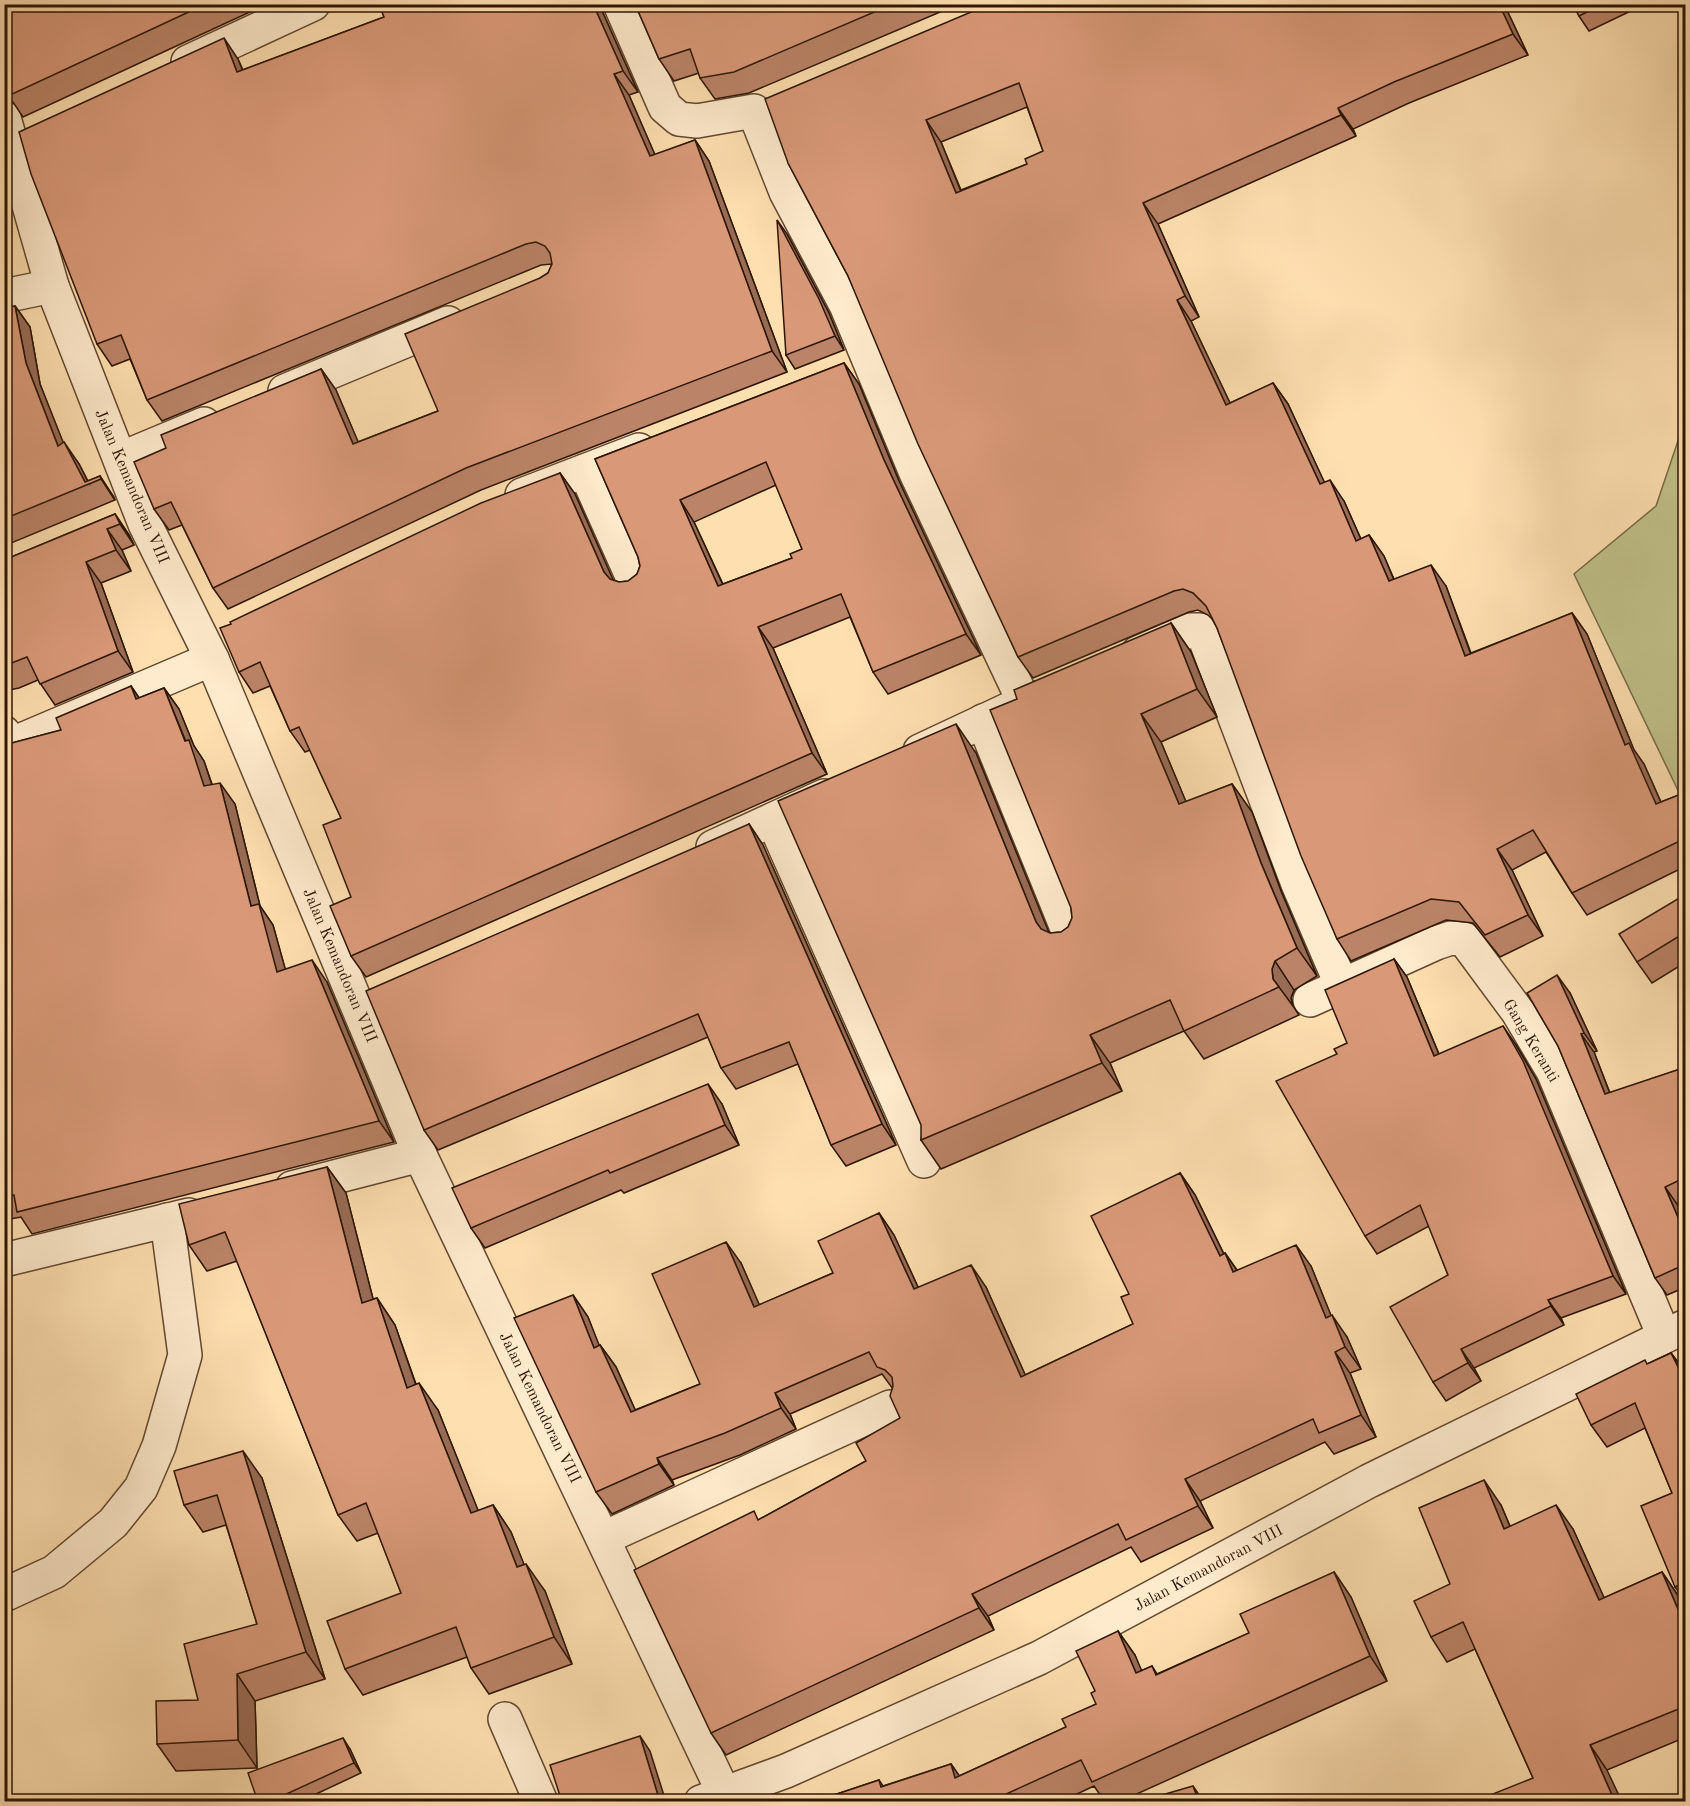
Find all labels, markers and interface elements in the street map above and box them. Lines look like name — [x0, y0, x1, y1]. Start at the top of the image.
street label: Jalan Kemandoran VIII — [91, 407, 171, 566]
street label: Jalan Kemandoran VIII — [299, 886, 379, 1045]
street label: Gang Keranti — [1499, 997, 1561, 1085]
street label: Jalan Kemandoran VIII — [496, 1330, 583, 1486]
street label: Jalan Kemandoran VIII — [1132, 1523, 1286, 1615]

